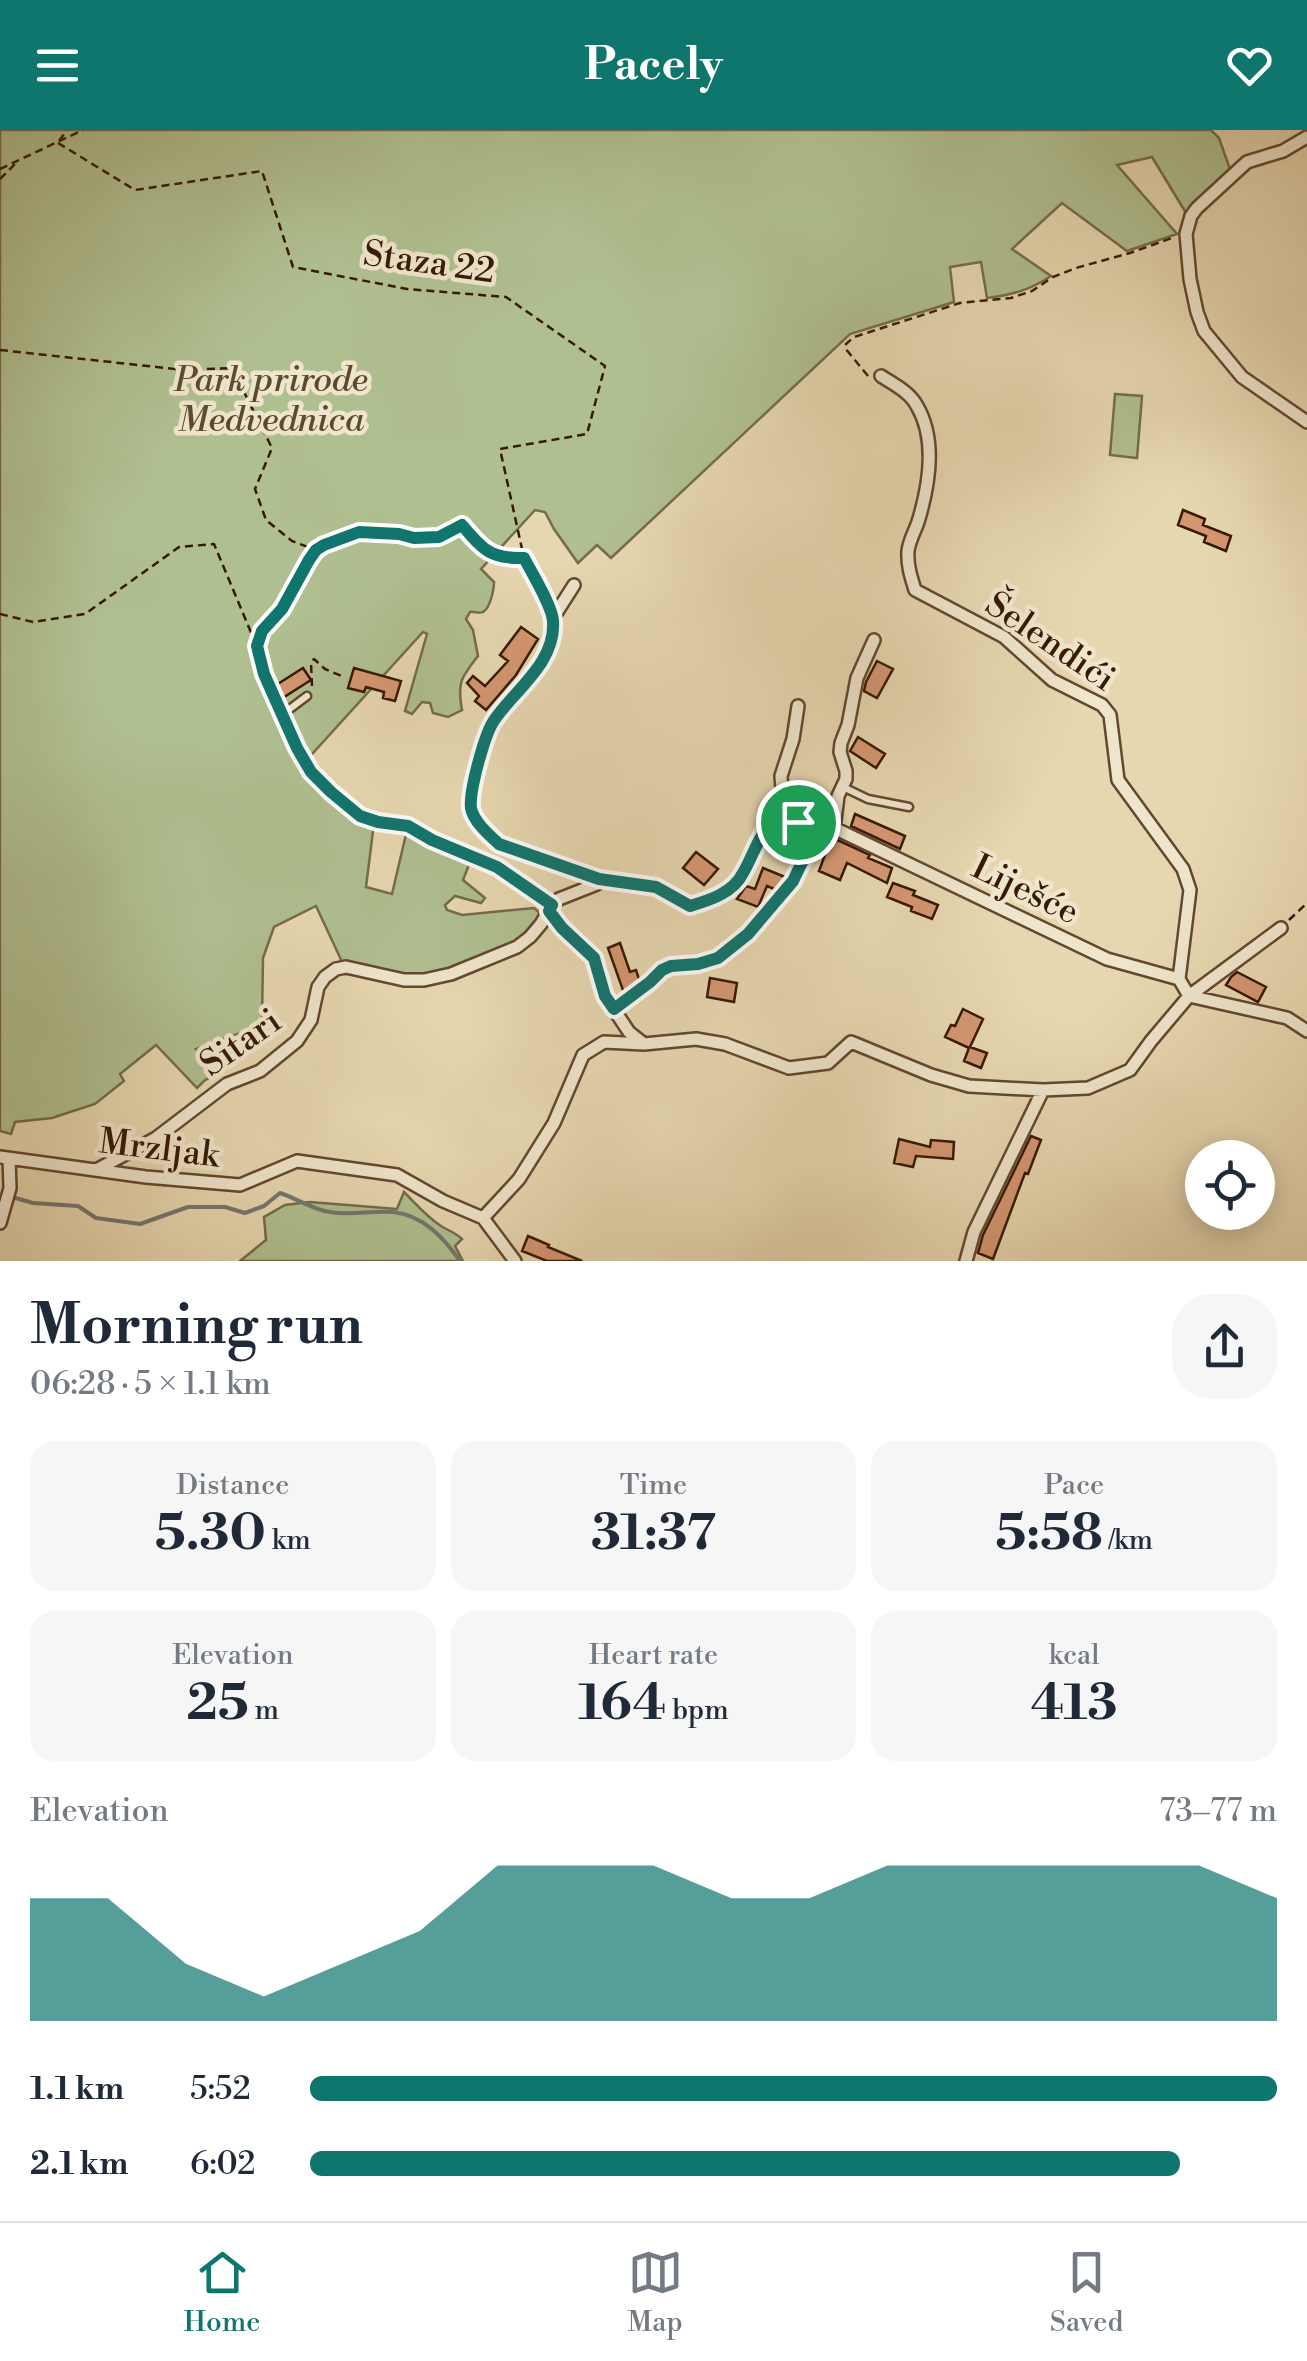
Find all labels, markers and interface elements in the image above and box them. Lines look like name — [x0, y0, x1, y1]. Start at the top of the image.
text: Pacely — [584, 37, 723, 94]
icon: menu — [30, 38, 85, 93]
icon: heart — [1222, 38, 1277, 93]
street label: Staza 22 — [360, 232, 498, 294]
park label: Park prirode Medvednica — [173, 359, 368, 442]
street label: Šelendići — [977, 581, 1124, 701]
pin — [756, 780, 841, 865]
icon: arrive — [771, 795, 826, 850]
street label: Liješće — [964, 846, 1086, 934]
street label: Sitari — [192, 1000, 290, 1086]
street label: Mrzljak — [96, 1120, 223, 1178]
map controls — [1185, 1140, 1275, 1230]
button: locate — [1185, 1140, 1275, 1230]
text: Morning run — [30, 1292, 363, 1361]
button: share — [1172, 1294, 1277, 1399]
text: 06:28 · 5 × 1.1 km — [30, 1364, 271, 1404]
text: Distance — [176, 1468, 289, 1503]
text: Time — [620, 1468, 687, 1503]
text: Pace — [1044, 1468, 1104, 1503]
text: 5.30 — [155, 1503, 266, 1565]
text: 31:37 — [591, 1503, 716, 1565]
text: 5:58 — [995, 1503, 1103, 1565]
text: km — [266, 1523, 311, 1558]
text: /km — [1103, 1523, 1153, 1558]
text: Elevation — [172, 1638, 293, 1673]
text: Heart rate — [589, 1638, 718, 1673]
text: kcal — [1049, 1638, 1100, 1673]
text: 25 — [187, 1673, 249, 1735]
text: 164 — [578, 1673, 666, 1735]
text: 413 — [1031, 1673, 1118, 1735]
text: m — [249, 1693, 279, 1728]
text: bpm — [666, 1693, 729, 1728]
text: Elevation — [30, 1791, 169, 1831]
text: 73–77 m — [1159, 1791, 1277, 1831]
text: 1.1 km — [30, 2069, 124, 2109]
text: 5:52 — [190, 2069, 251, 2109]
text: 2.1 km — [30, 2144, 128, 2184]
text: 6:02 — [190, 2144, 256, 2184]
tab: Home — [184, 2245, 260, 2340]
tab: Map — [628, 2245, 683, 2340]
tab: Saved — [1050, 2245, 1123, 2340]

